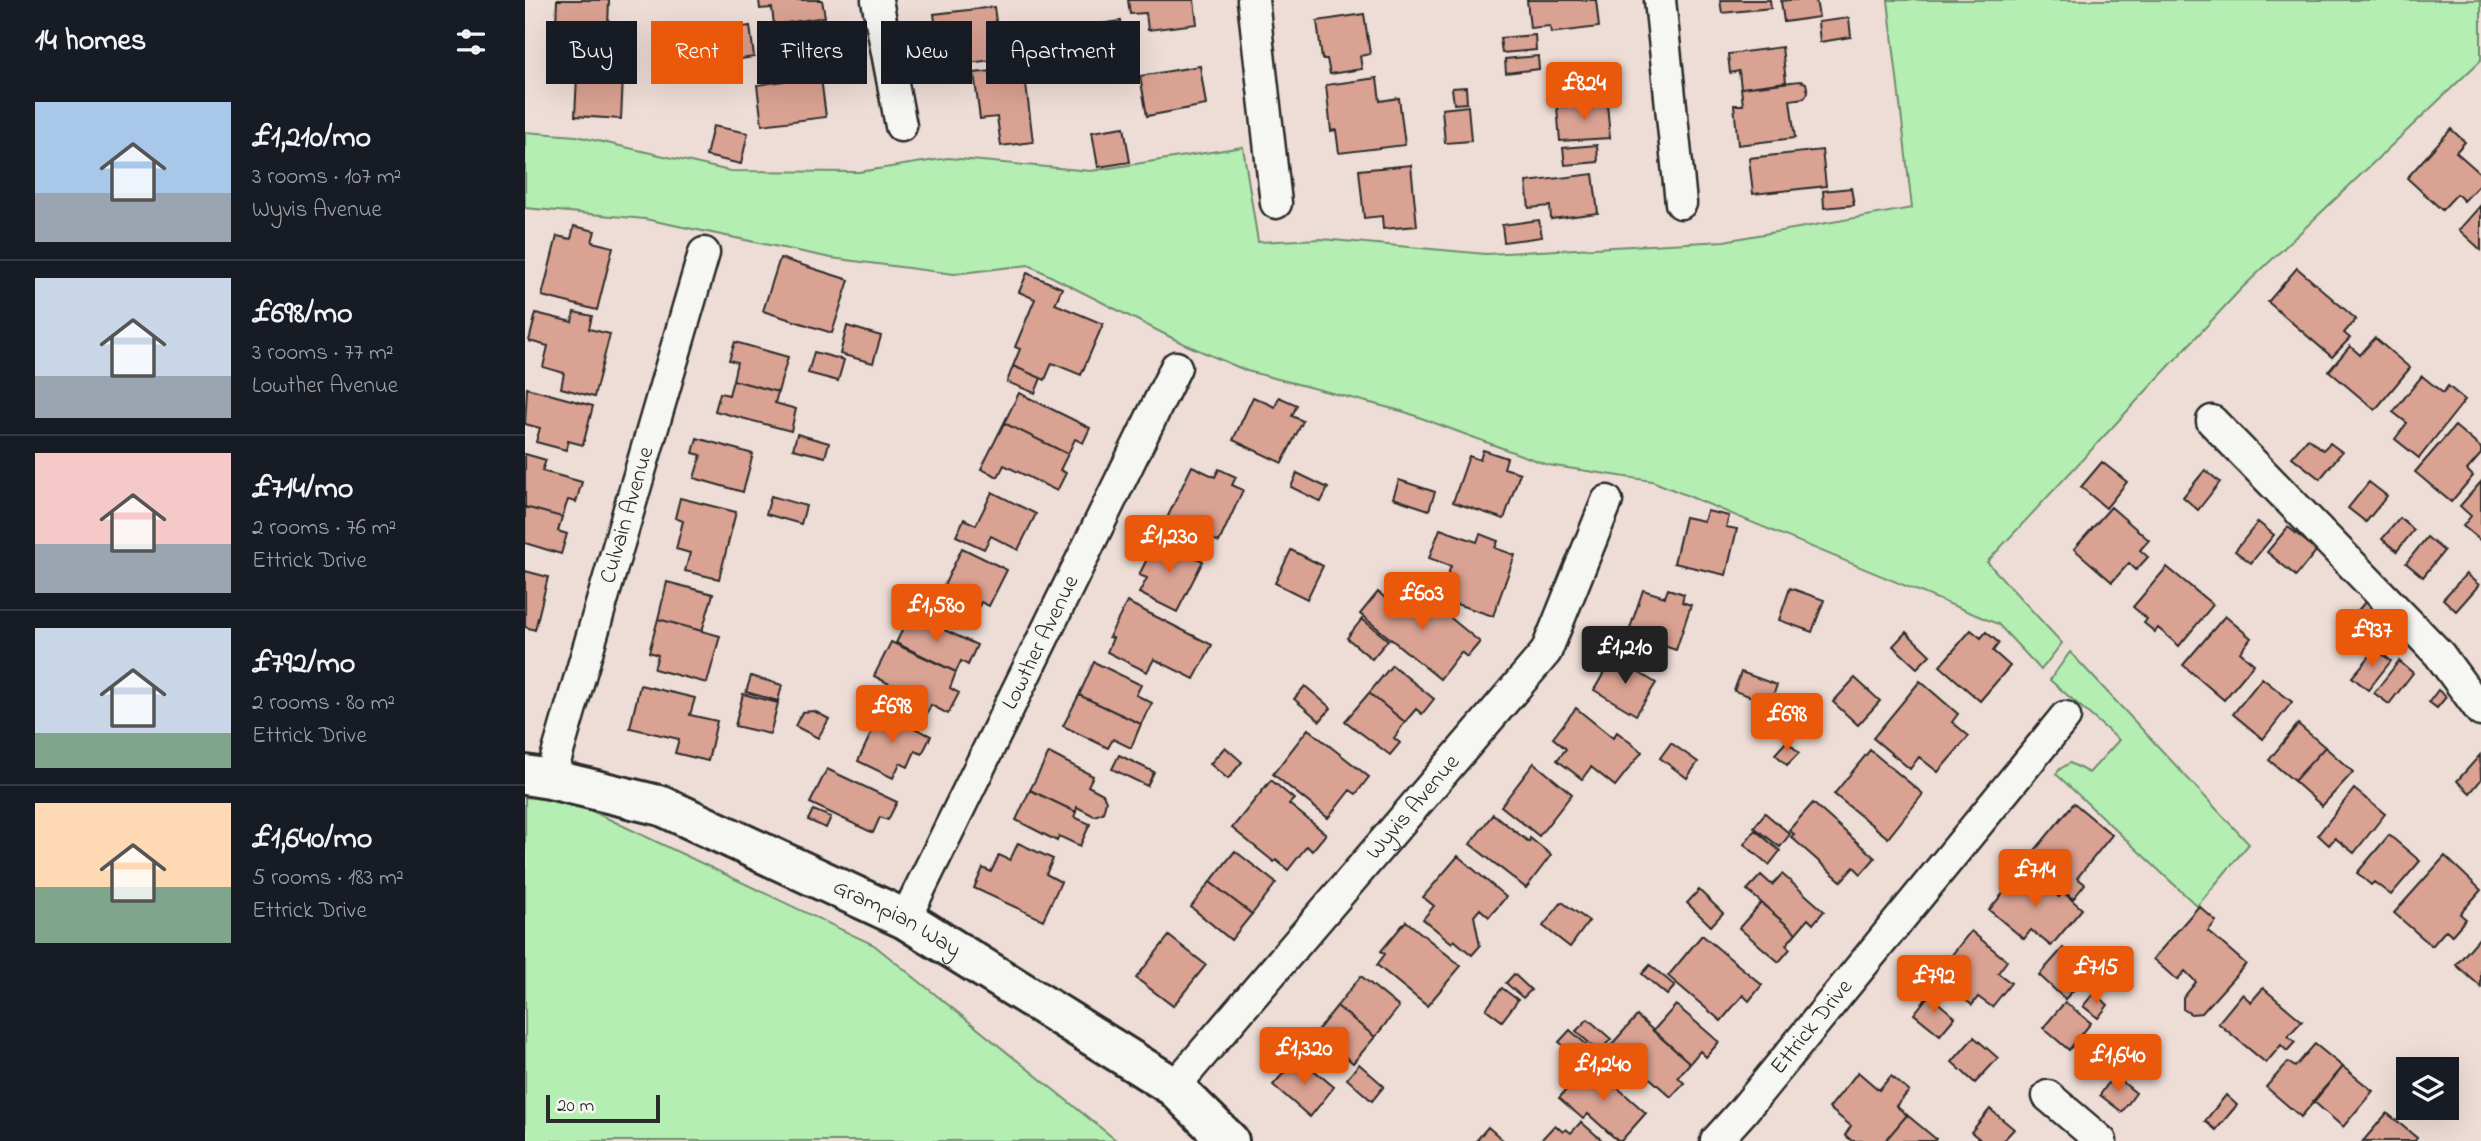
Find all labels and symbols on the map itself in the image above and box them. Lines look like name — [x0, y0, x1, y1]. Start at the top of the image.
pin: £824 — [1543, 62, 1625, 122]
street label: Culvain Avenue — [592, 442, 663, 587]
pin: £1,230 — [1112, 516, 1226, 575]
street label: Lowther Avenue — [994, 569, 1088, 715]
pin: £603 — [1381, 572, 1463, 632]
pin: £1,580 — [879, 584, 993, 644]
pin: £937 — [2331, 610, 2413, 669]
pin: £1,210 — [1568, 626, 1682, 686]
pin: £698 — [851, 686, 933, 745]
pin: £698 — [1746, 694, 1828, 753]
street label: Wyvis Avenue — [1358, 747, 1468, 867]
pin: £714 — [1994, 850, 2076, 909]
street label: Grampian Way — [827, 871, 967, 968]
pin: £715 — [2055, 946, 2137, 1006]
pin: £792 — [1893, 956, 1975, 1015]
street label: Ettrick Drive — [1763, 971, 1861, 1082]
pin: £1,320 — [1247, 1028, 1361, 1087]
pin: £1,640 — [2061, 1034, 2175, 1094]
pin: £1,240 — [1546, 1044, 1660, 1103]
scale bar — [546, 1092, 660, 1124]

